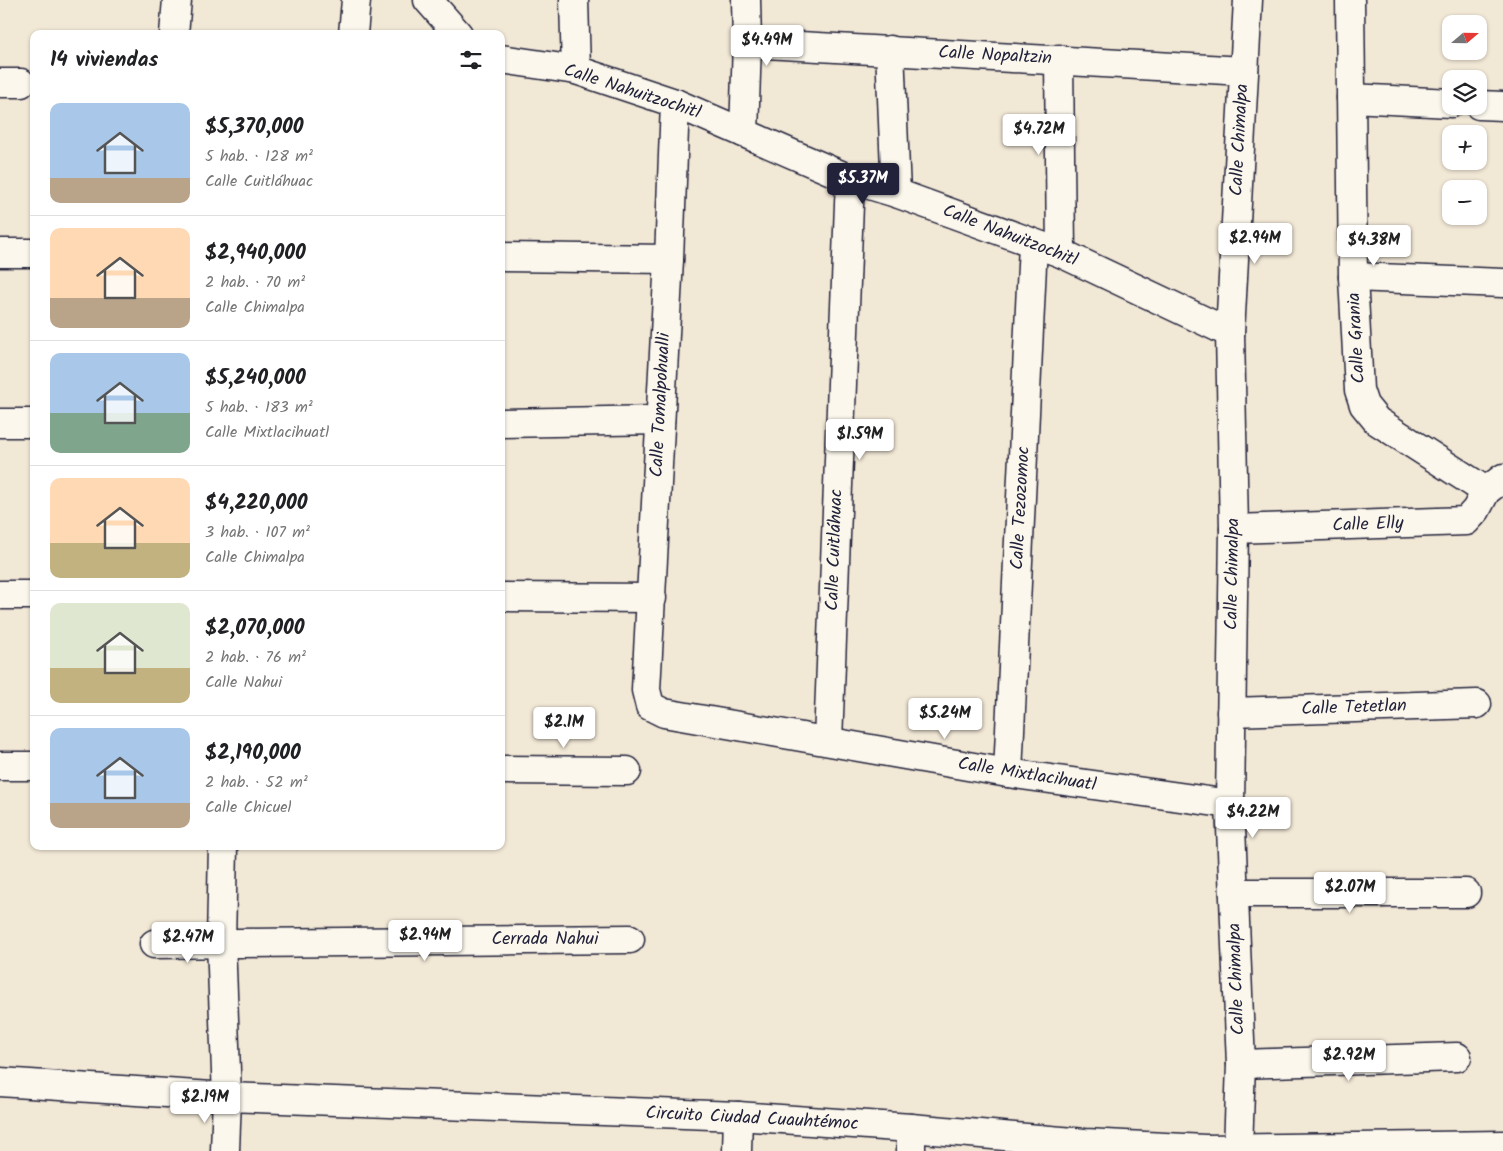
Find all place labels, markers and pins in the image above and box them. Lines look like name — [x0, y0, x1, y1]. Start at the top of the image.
pin: $4.49M — [726, 24, 808, 67]
pin: $4.72M — [998, 114, 1080, 156]
pin: $5.37M — [822, 162, 904, 205]
pin: $2.94M — [1214, 222, 1296, 265]
pin: $4.38M — [1333, 224, 1415, 267]
pin: $1.59M — [819, 418, 901, 461]
pin: $5.24M — [904, 698, 986, 740]
pin: $2.1M — [529, 706, 599, 749]
pin: $4.22M — [1212, 796, 1294, 839]
pin: $2.07M — [1309, 872, 1391, 914]
pin: $2.94M — [384, 920, 466, 962]
pin: $2.47M — [147, 922, 229, 964]
pin: $2.92M — [1308, 1040, 1390, 1082]
pin: $2.19M — [164, 1082, 246, 1124]

